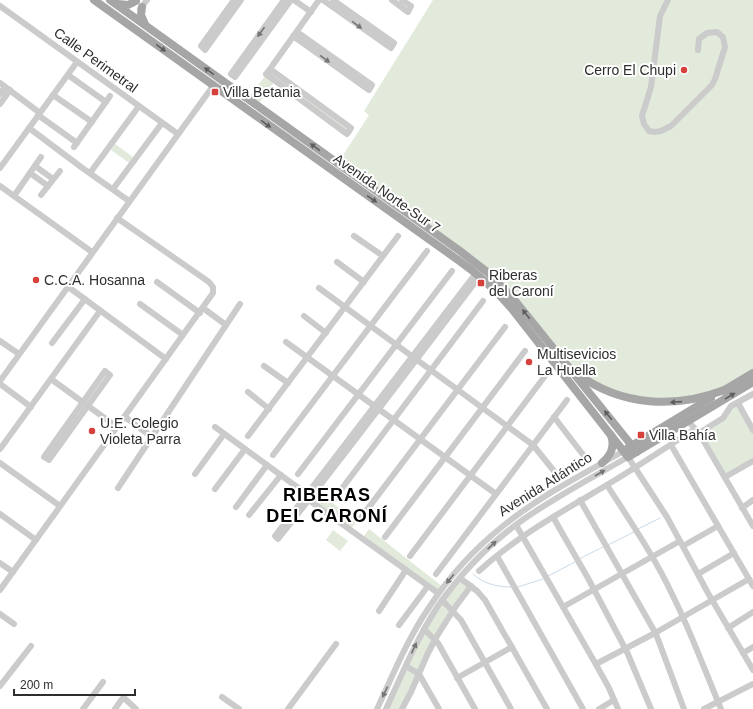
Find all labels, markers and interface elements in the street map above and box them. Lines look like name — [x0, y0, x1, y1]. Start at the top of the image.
one-way arrow — [352, 21, 363, 29]
street label: Calle Perimetral — [51, 24, 141, 96]
one-way arrow — [257, 26, 265, 37]
one-way arrow — [155, 44, 166, 52]
one-way arrow — [320, 55, 330, 63]
place label: Cerro El Chupi — [584, 62, 676, 78]
marker: Cerro El Chupi — [679, 65, 689, 75]
one-way arrow — [204, 67, 215, 75]
place label: Villa Betania — [223, 84, 301, 100]
marker: Villa Betania — [210, 87, 220, 97]
one-way arrow — [261, 120, 272, 128]
one-way arrow — [310, 143, 320, 151]
street label: Avenida Norte-Sur 7 — [331, 150, 444, 236]
one-way arrow — [367, 195, 378, 203]
place label: Riberas del Caroní — [489, 267, 554, 299]
place label: C.C.A. Hosanna — [44, 272, 145, 288]
marker: C.C.A. Hosanna — [31, 275, 41, 285]
marker: Riberas del Caroní — [476, 278, 486, 288]
one-way arrow — [522, 308, 530, 319]
place label: Multisevicios La Huella — [537, 346, 616, 378]
marker: Multisevicios La Huella — [524, 357, 534, 367]
one-way arrow — [724, 392, 736, 399]
one-way arrow — [670, 398, 682, 405]
one-way arrow — [603, 410, 612, 420]
place label: U.E. Colegio Violeta Parra — [100, 415, 181, 447]
marker: U.E. Colegio Violeta Parra — [87, 426, 97, 436]
place label: Villa Bahía — [649, 427, 716, 443]
marker: Villa Bahía — [636, 430, 646, 440]
street label: Avenida Atlántico — [495, 449, 595, 519]
one-way arrow — [594, 470, 606, 477]
district label: RIBERAS DEL CARONÍ — [266, 485, 388, 526]
one-way arrow — [487, 541, 497, 550]
one-way arrow — [445, 574, 454, 584]
one-way arrow — [411, 643, 417, 654]
scale bar — [14, 671, 135, 697]
text: 200 m — [20, 678, 53, 692]
one-way arrow — [382, 686, 388, 697]

